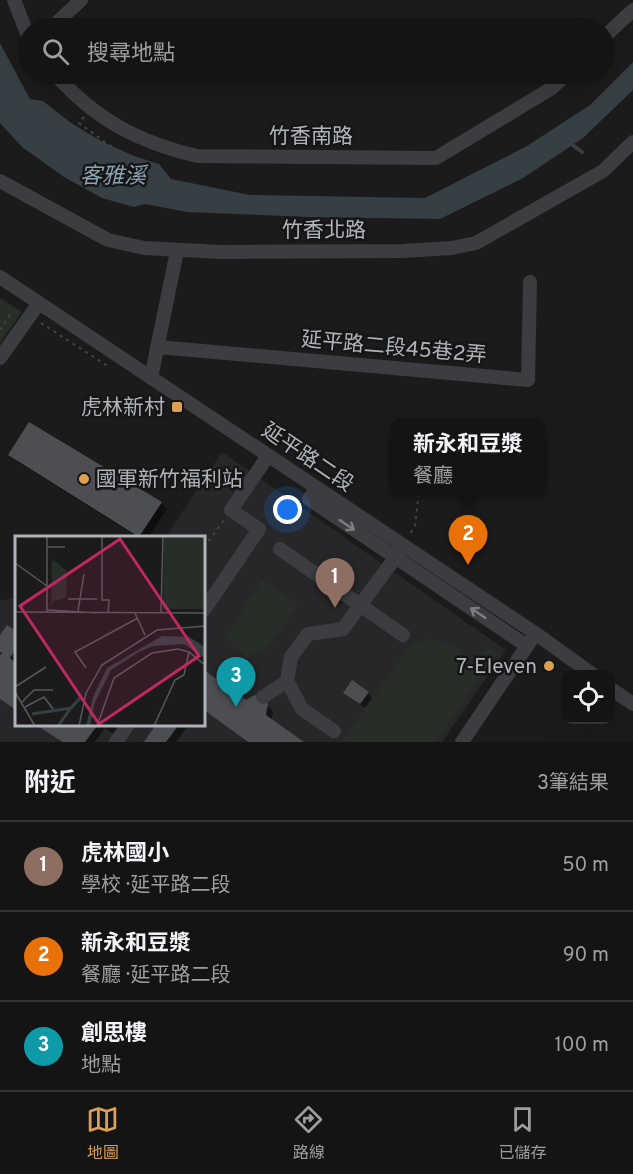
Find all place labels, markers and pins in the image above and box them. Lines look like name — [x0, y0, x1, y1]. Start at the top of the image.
place label: 虎林新村 — [81, 395, 165, 422]
marker: 虎林新村 — [170, 400, 184, 414]
place label: 國軍新竹福利站 — [96, 467, 243, 494]
marker: 國軍新竹福利站 — [77, 472, 91, 486]
pin: 2 — [448, 516, 488, 565]
pin: 1 — [316, 558, 354, 608]
place label: 7-Eleven — [456, 654, 537, 681]
pin: 3 — [216, 658, 256, 707]
marker: 7-Eleven — [542, 659, 556, 673]

